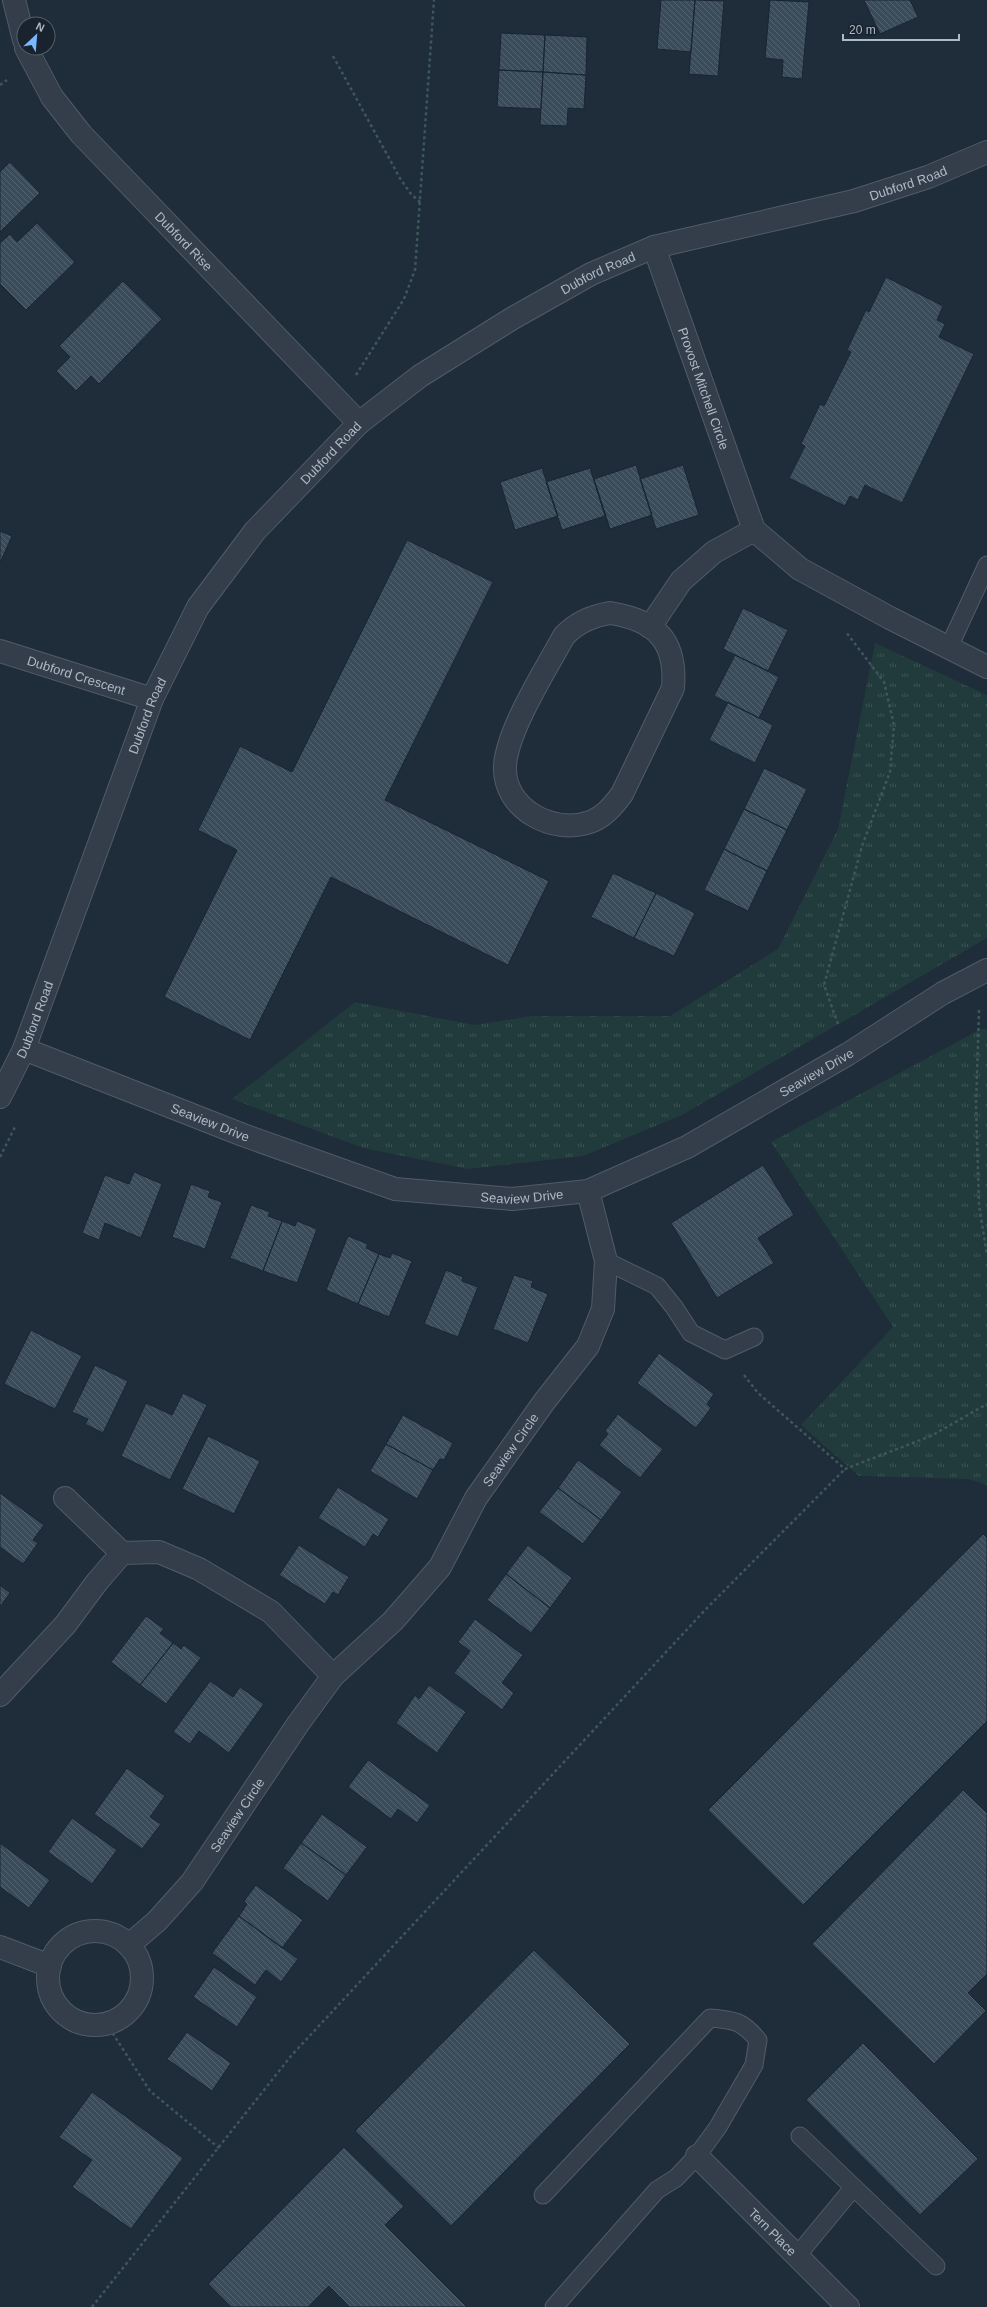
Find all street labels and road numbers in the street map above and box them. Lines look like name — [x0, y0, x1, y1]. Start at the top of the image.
street label: Dubford Road — [867, 162, 949, 203]
street label: Dubford Rise — [152, 208, 216, 274]
street label: Dubford Road — [558, 249, 637, 297]
street label: Provost Mitchell Circle — [675, 325, 732, 452]
street label: Dubford Road — [297, 418, 364, 487]
street label: Dubford Crescent — [25, 653, 128, 698]
street label: Dubford Road — [125, 675, 169, 756]
street label: Dubford Road — [13, 979, 56, 1061]
street label: Seaview Drive — [776, 1045, 856, 1100]
street label: Seaview Drive — [169, 1100, 251, 1144]
street label: Seaview Drive — [480, 1186, 564, 1207]
street label: Seaview Circle — [479, 1410, 541, 1489]
street label: Seaview Circle — [207, 1775, 267, 1855]
street label: Tern Place — [746, 2205, 800, 2259]

